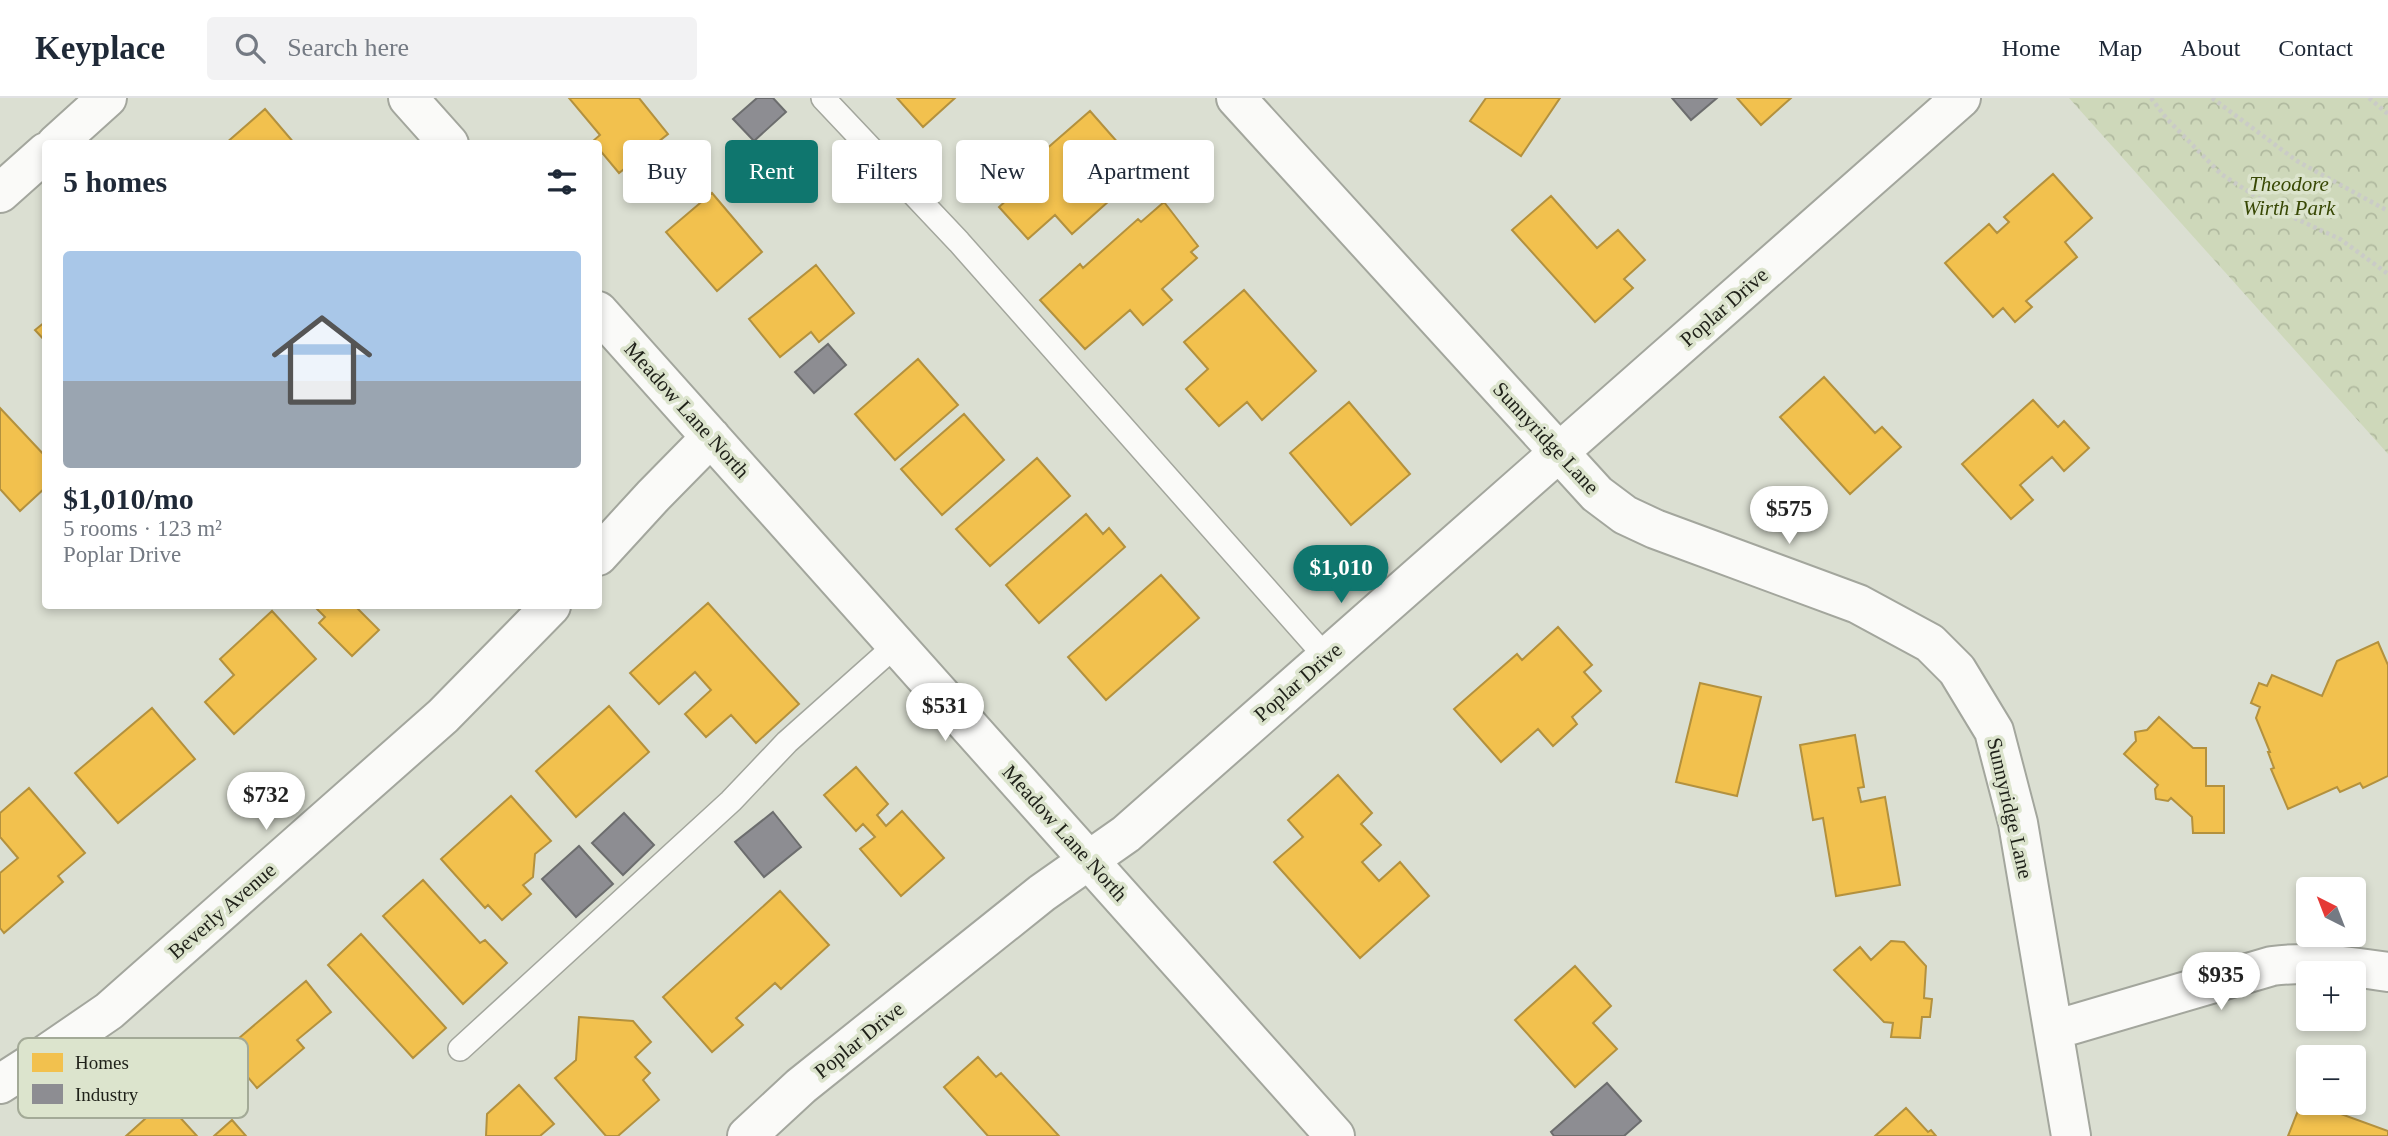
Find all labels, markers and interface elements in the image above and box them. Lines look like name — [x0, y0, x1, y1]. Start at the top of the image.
search box — [207, 17, 697, 80]
icon: search — [231, 29, 269, 67]
text: Keyplace — [35, 30, 165, 66]
text: Search here — [287, 33, 409, 62]
text: Home — [2002, 35, 2060, 61]
text: Map — [2098, 35, 2142, 61]
text: About — [2180, 35, 2240, 61]
text: Contact — [2278, 35, 2353, 61]
chip: Buy — [623, 140, 711, 203]
chip: Rent — [725, 140, 818, 203]
chip: Filters — [832, 140, 942, 203]
chip: New — [956, 140, 1049, 203]
chip: Apartment — [1063, 140, 1214, 203]
icon: filters — [543, 163, 581, 201]
text: 5 homes — [63, 165, 167, 198]
park label: Theodore Wirth Park — [2243, 172, 2336, 220]
street label: Poplar Drive — [1675, 263, 1773, 351]
icon: home — [259, 297, 385, 423]
street label: Meadow Lane North — [620, 337, 755, 483]
street label: Sunnyridge Lane — [1488, 377, 1604, 499]
text: $1,010/mo — [63, 482, 194, 515]
pin: $575 — [1748, 486, 1830, 546]
text: $575 — [1766, 496, 1812, 521]
text: 5 rooms · 123 m² — [63, 516, 222, 541]
text: Poplar Drive — [63, 542, 181, 567]
pin: $1,010 — [1284, 546, 1398, 605]
text: $1,010 — [1309, 555, 1373, 580]
street label: Poplar Drive — [1249, 638, 1347, 726]
pin: $531 — [904, 684, 986, 743]
text: $531 — [922, 693, 968, 718]
street label: Sunnyridge Lane — [1982, 735, 2038, 881]
street label: Meadow Lane North — [998, 760, 1133, 906]
pin: $732 — [225, 772, 307, 832]
text: $732 — [243, 782, 289, 807]
street label: Beverly Avenue — [163, 858, 281, 964]
north arrow — [2296, 877, 2366, 947]
map controls — [2296, 877, 2366, 1115]
pin: $935 — [2180, 953, 2262, 1012]
button: + — [2296, 961, 2366, 1031]
text: $935 — [2198, 962, 2244, 987]
street label: Poplar Drive — [810, 997, 908, 1083]
legend — [18, 1038, 248, 1118]
button: − — [2296, 1045, 2366, 1115]
text: Homes — [75, 1052, 129, 1073]
text: Industry — [75, 1084, 139, 1105]

